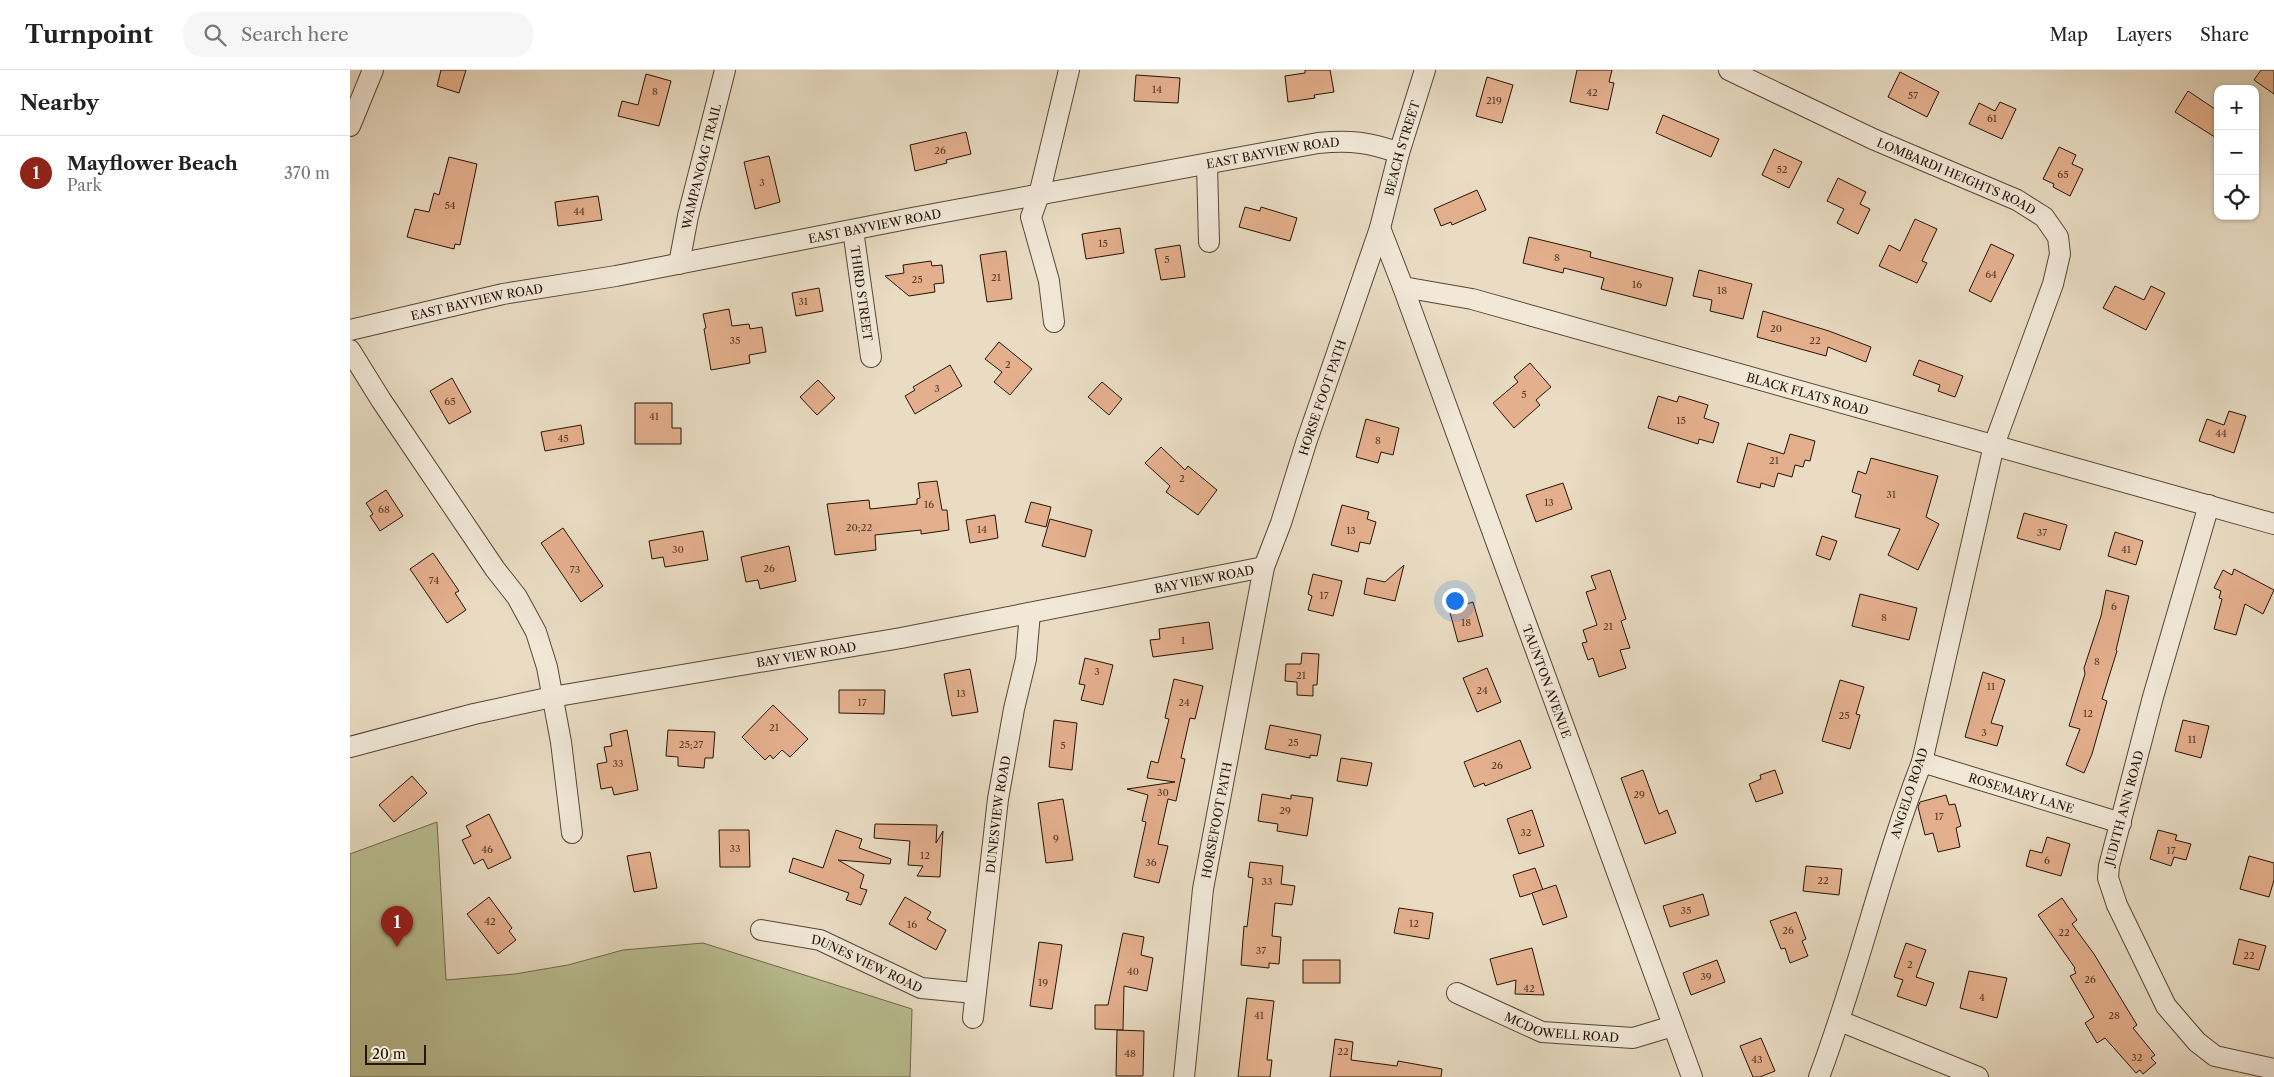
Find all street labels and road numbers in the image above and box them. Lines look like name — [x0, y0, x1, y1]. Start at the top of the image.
street label: BEACH STREET — [1381, 98, 1423, 197]
street label: WAMPANOAG TRAIL — [678, 102, 724, 232]
street label: EAST BAYVIEW ROAD — [1205, 134, 1340, 171]
street label: LOMBARDI HEIGHTS ROAD — [1875, 134, 2039, 218]
street label: EAST BAYVIEW ROAD — [807, 205, 942, 246]
street label: THIRD STREET — [848, 245, 876, 342]
street label: EAST BAYVIEW ROAD — [409, 280, 544, 323]
street label: HORSE FOOT PATH — [1295, 337, 1349, 457]
street label: BLACK FLATS ROAD — [1745, 369, 1871, 418]
street label: BAY VIEW ROAD — [1153, 562, 1255, 596]
street label: TAUNTON AVENUE — [1520, 623, 1575, 740]
street label: BAY VIEW ROAD — [755, 638, 858, 670]
street label: ANGELO ROAD — [1887, 745, 1931, 841]
street label: JUDITH ANN ROAD — [2101, 749, 2147, 869]
street label: DUNESVIEW ROAD — [982, 754, 1013, 874]
street label: HORSEFOOT PATH — [1198, 761, 1234, 880]
street label: ROSEMARY LANE — [1967, 769, 2076, 816]
street label: DUNES VIEW ROAD — [810, 931, 925, 995]
street label: MCDOWELL ROAD — [1502, 1008, 1620, 1045]

